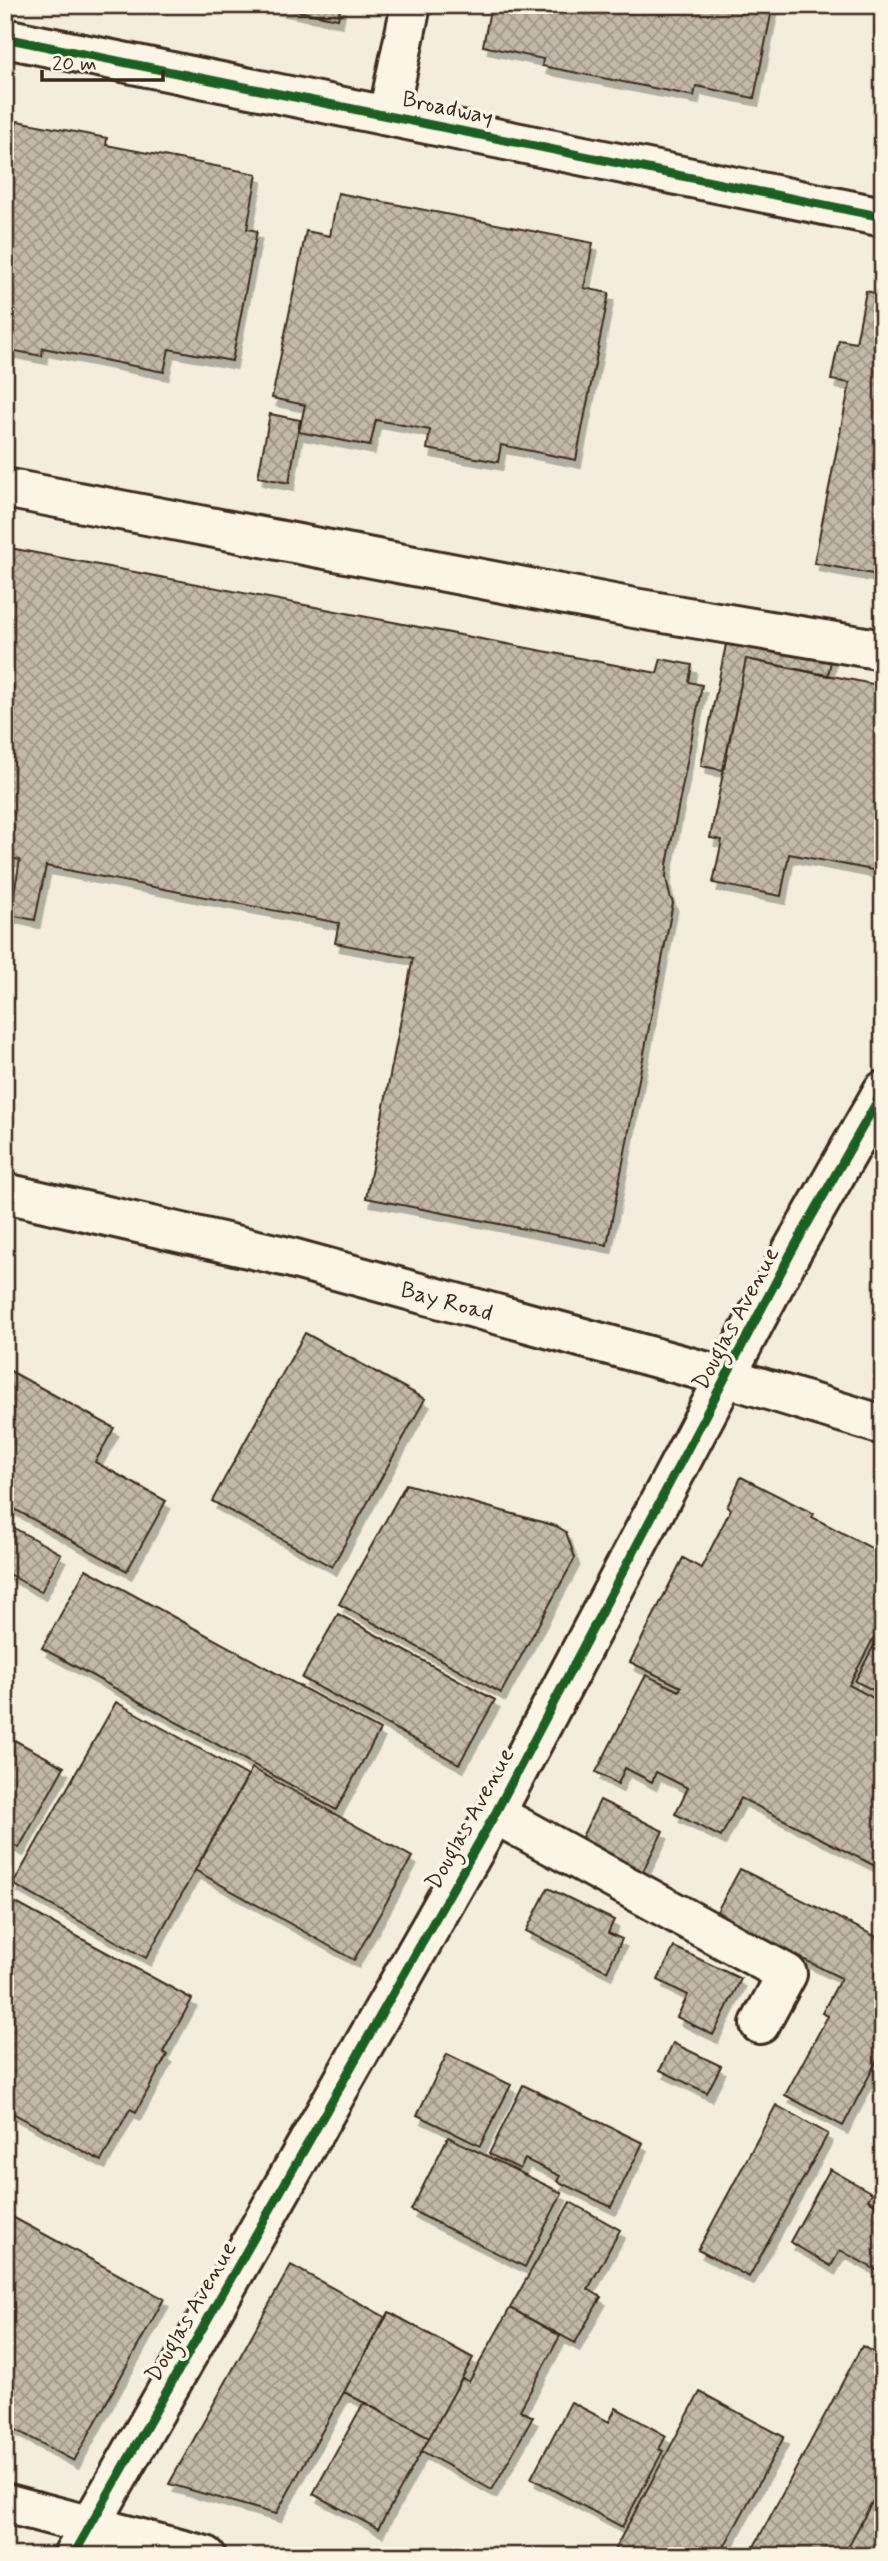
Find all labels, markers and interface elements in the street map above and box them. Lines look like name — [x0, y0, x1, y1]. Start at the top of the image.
scale bar — [42, 38, 163, 82]
text: 20 m — [52, 50, 97, 78]
street label: Broadway — [399, 85, 496, 133]
street label: Douglas Avenue — [686, 1242, 789, 1397]
street label: Bay Road — [397, 1276, 496, 1329]
street label: Douglas Avenue — [419, 1743, 524, 1896]
street label: Douglas Avenue — [139, 2236, 246, 2389]

